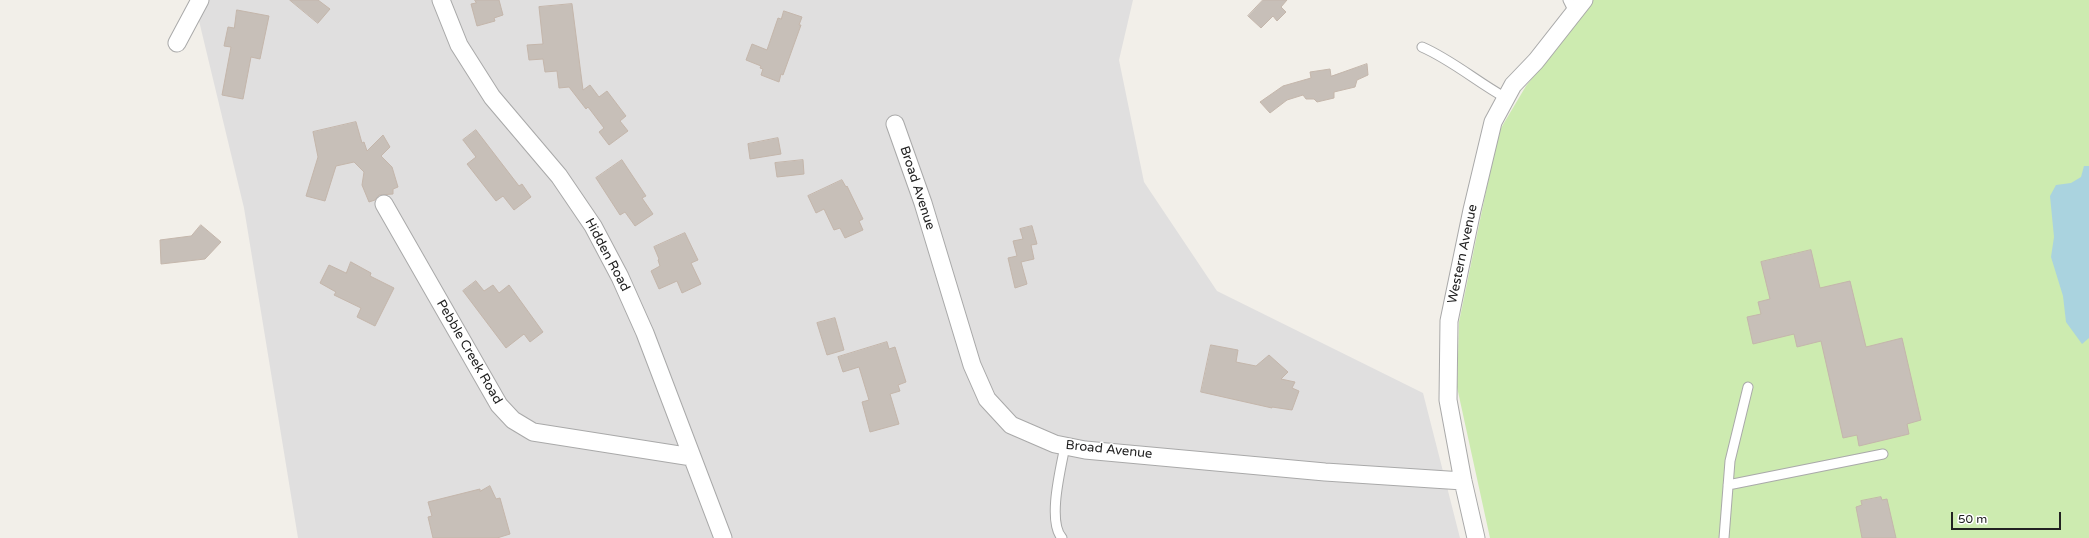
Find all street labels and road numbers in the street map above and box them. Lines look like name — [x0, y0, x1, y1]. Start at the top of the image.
street label: Broad Avenue — [896, 144, 938, 232]
street label: Western Avenue — [1445, 203, 1481, 305]
street label: Hidden Road — [581, 216, 633, 294]
street label: Pebble Creek Road — [433, 297, 505, 407]
street label: Broad Avenue — [1065, 438, 1153, 462]

